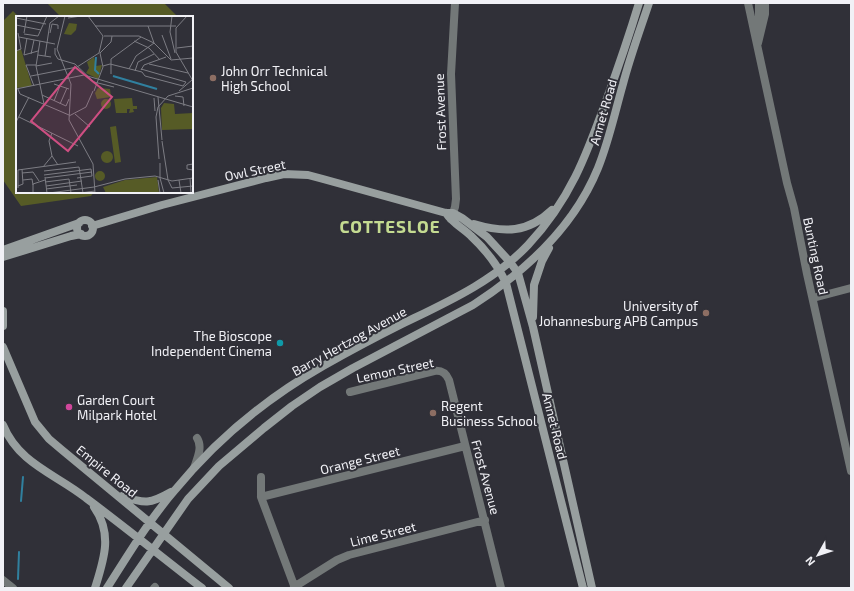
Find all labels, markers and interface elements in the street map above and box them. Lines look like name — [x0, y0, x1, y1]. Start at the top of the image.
inset map — [16, 16, 193, 193]
place label: John Orr Technical High School — [221, 63, 328, 94]
marker: John Orr Technical High School — [208, 73, 218, 83]
street label: Frost Avenue — [431, 73, 449, 151]
street label: Annet Road — [586, 77, 620, 147]
street label: Owl Street — [223, 156, 287, 184]
district label: COTTESLOE — [339, 216, 441, 236]
street label: Bunting Road — [800, 216, 832, 296]
place label: University of Johannesburg APB Campus — [539, 298, 699, 329]
street label: Barry Hertzog Avenue — [289, 303, 409, 379]
marker: University of Johannesburg APB Campus — [701, 308, 711, 318]
place label: The Bioscope Independent Cinema — [151, 328, 272, 359]
marker: The Bioscope Independent Cinema — [275, 338, 285, 348]
street label: Lemon Street — [355, 354, 435, 386]
street label: Annet Road — [539, 391, 571, 461]
place label: Garden Court Milpark Hotel — [77, 392, 157, 423]
place label: Regent Business School — [441, 398, 537, 429]
marker: Garden Court Milpark Hotel — [64, 402, 74, 412]
marker: Regent Business School — [428, 408, 438, 418]
street label: Frost Avenue — [468, 438, 504, 516]
street label: Empire Road — [73, 441, 141, 501]
street label: Orange Street — [318, 442, 402, 478]
street label: Lime Street — [348, 518, 418, 550]
north arrow — [798, 535, 838, 575]
text: N — [802, 554, 817, 569]

